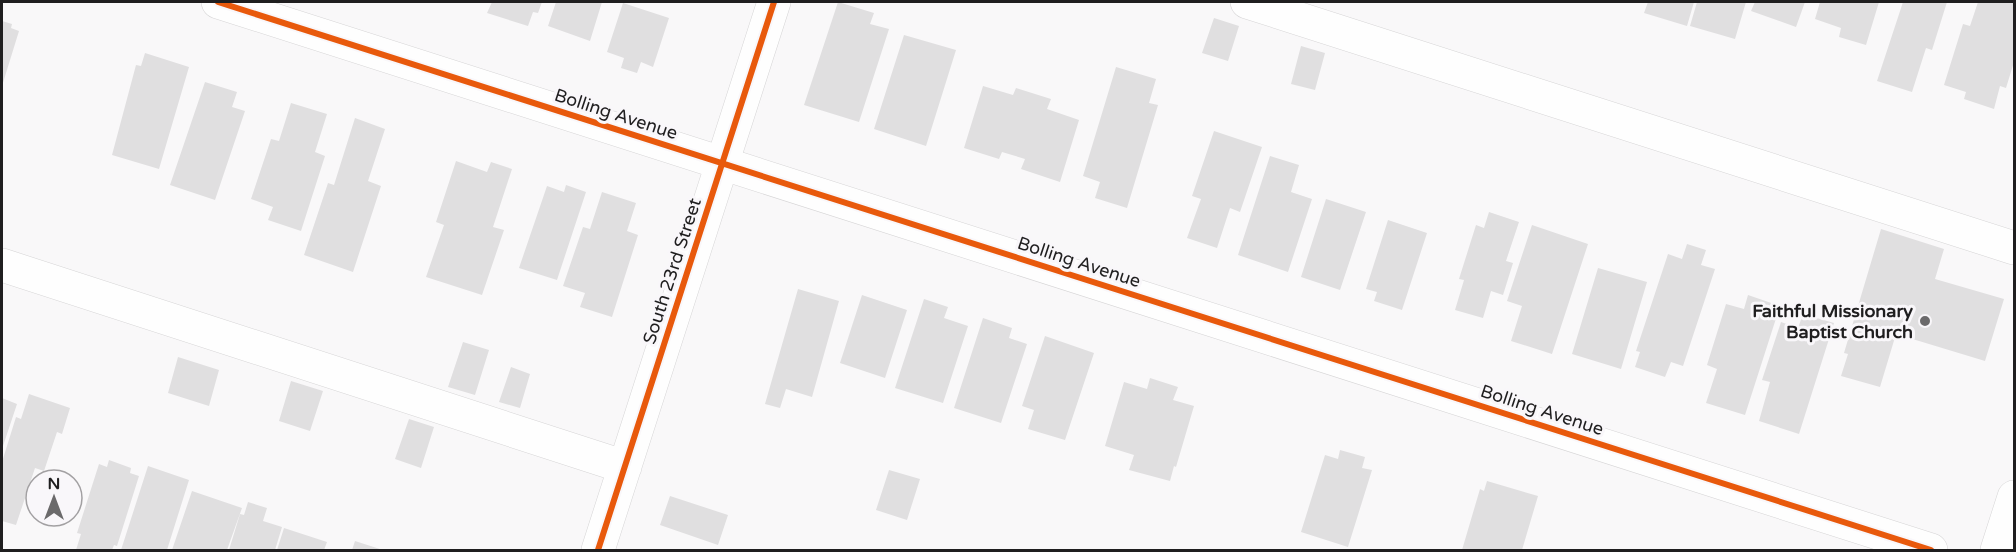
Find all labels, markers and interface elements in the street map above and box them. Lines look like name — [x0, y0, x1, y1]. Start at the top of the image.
street label: Bolling Avenue — [552, 84, 680, 144]
street label: South 23rd Street — [638, 195, 706, 347]
street label: Bolling Avenue — [1015, 232, 1143, 292]
place label: Faithful Missionary Baptist Church — [1752, 300, 1913, 343]
marker: Faithful Missionary Baptist Church — [1918, 314, 1932, 328]
street label: Bolling Avenue — [1478, 380, 1606, 440]
north arrow — [24, 468, 84, 528]
text: N — [48, 474, 60, 494]

